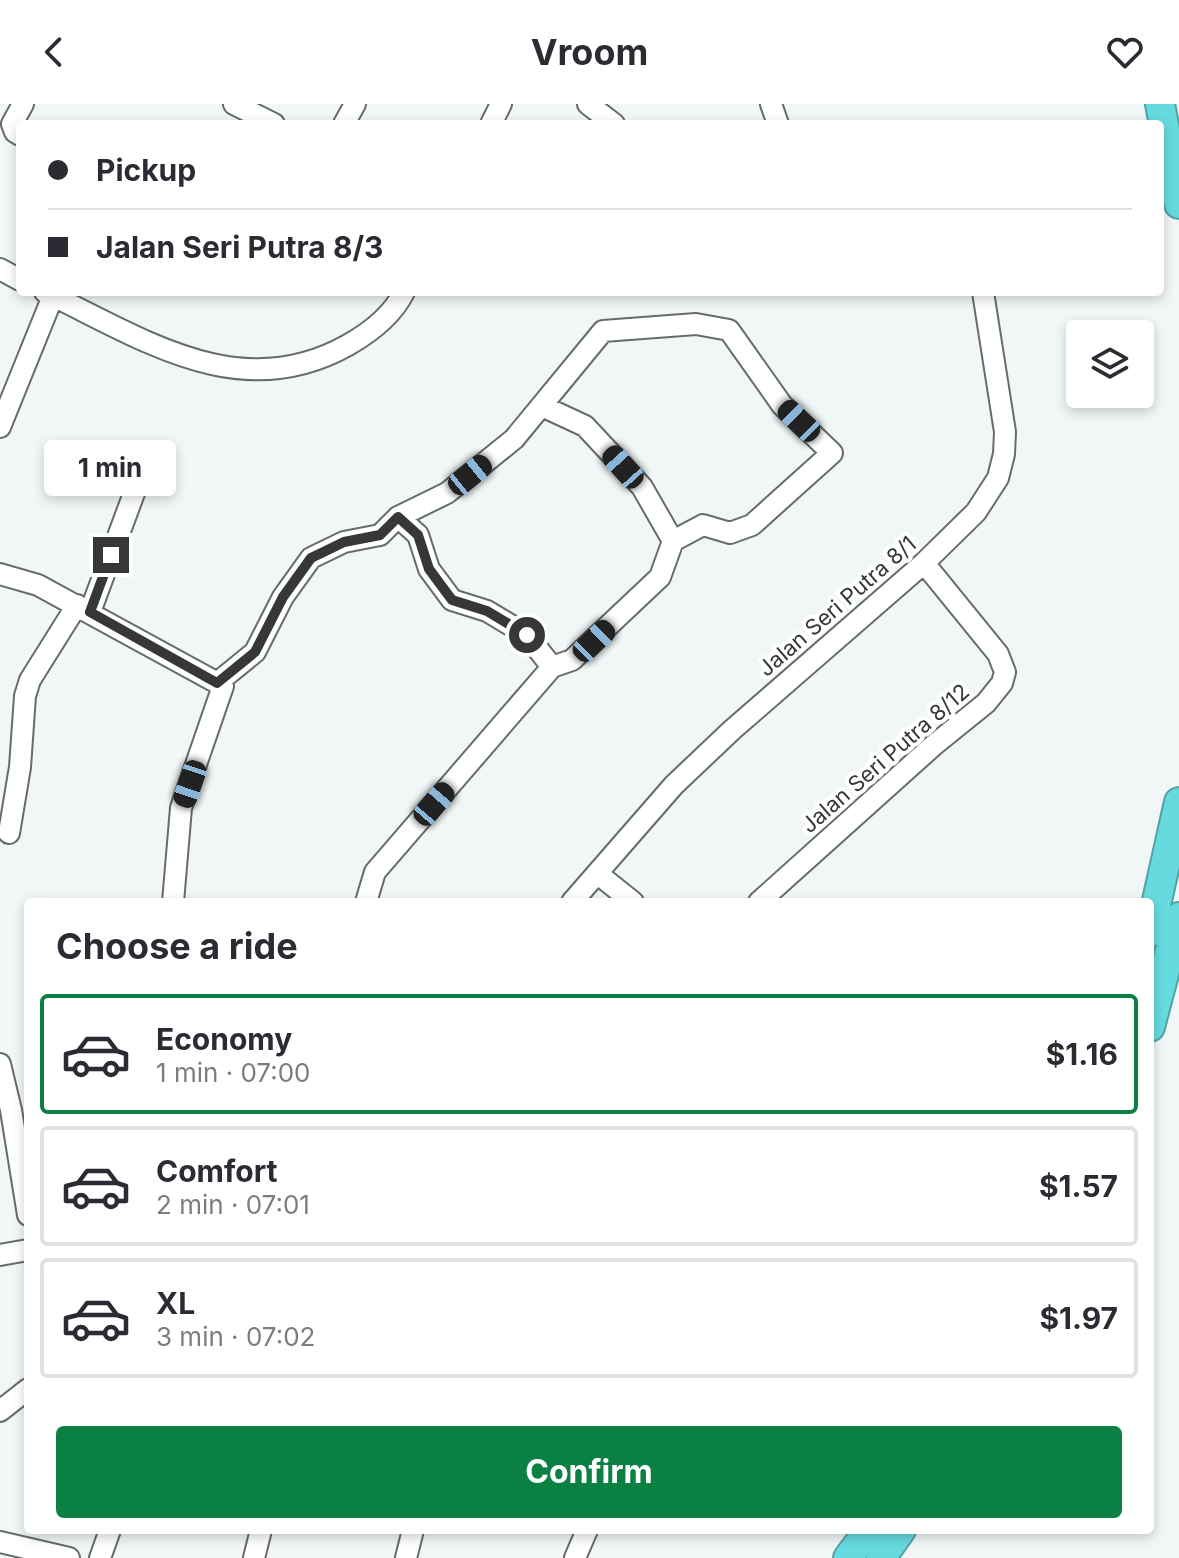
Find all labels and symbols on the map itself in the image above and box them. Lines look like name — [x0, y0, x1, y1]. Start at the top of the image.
car — [773, 396, 825, 446]
callout: 1 min — [45, 439, 177, 495]
car — [598, 441, 648, 493]
car — [444, 451, 496, 499]
street label: Jalan Seri Putra 8/1 — [753, 530, 921, 682]
route end — [93, 537, 129, 573]
car — [568, 616, 620, 666]
route start — [509, 617, 545, 653]
street label: Jalan Seri Putra 8/12 — [796, 678, 974, 838]
car — [171, 757, 209, 811]
car — [409, 778, 459, 830]

